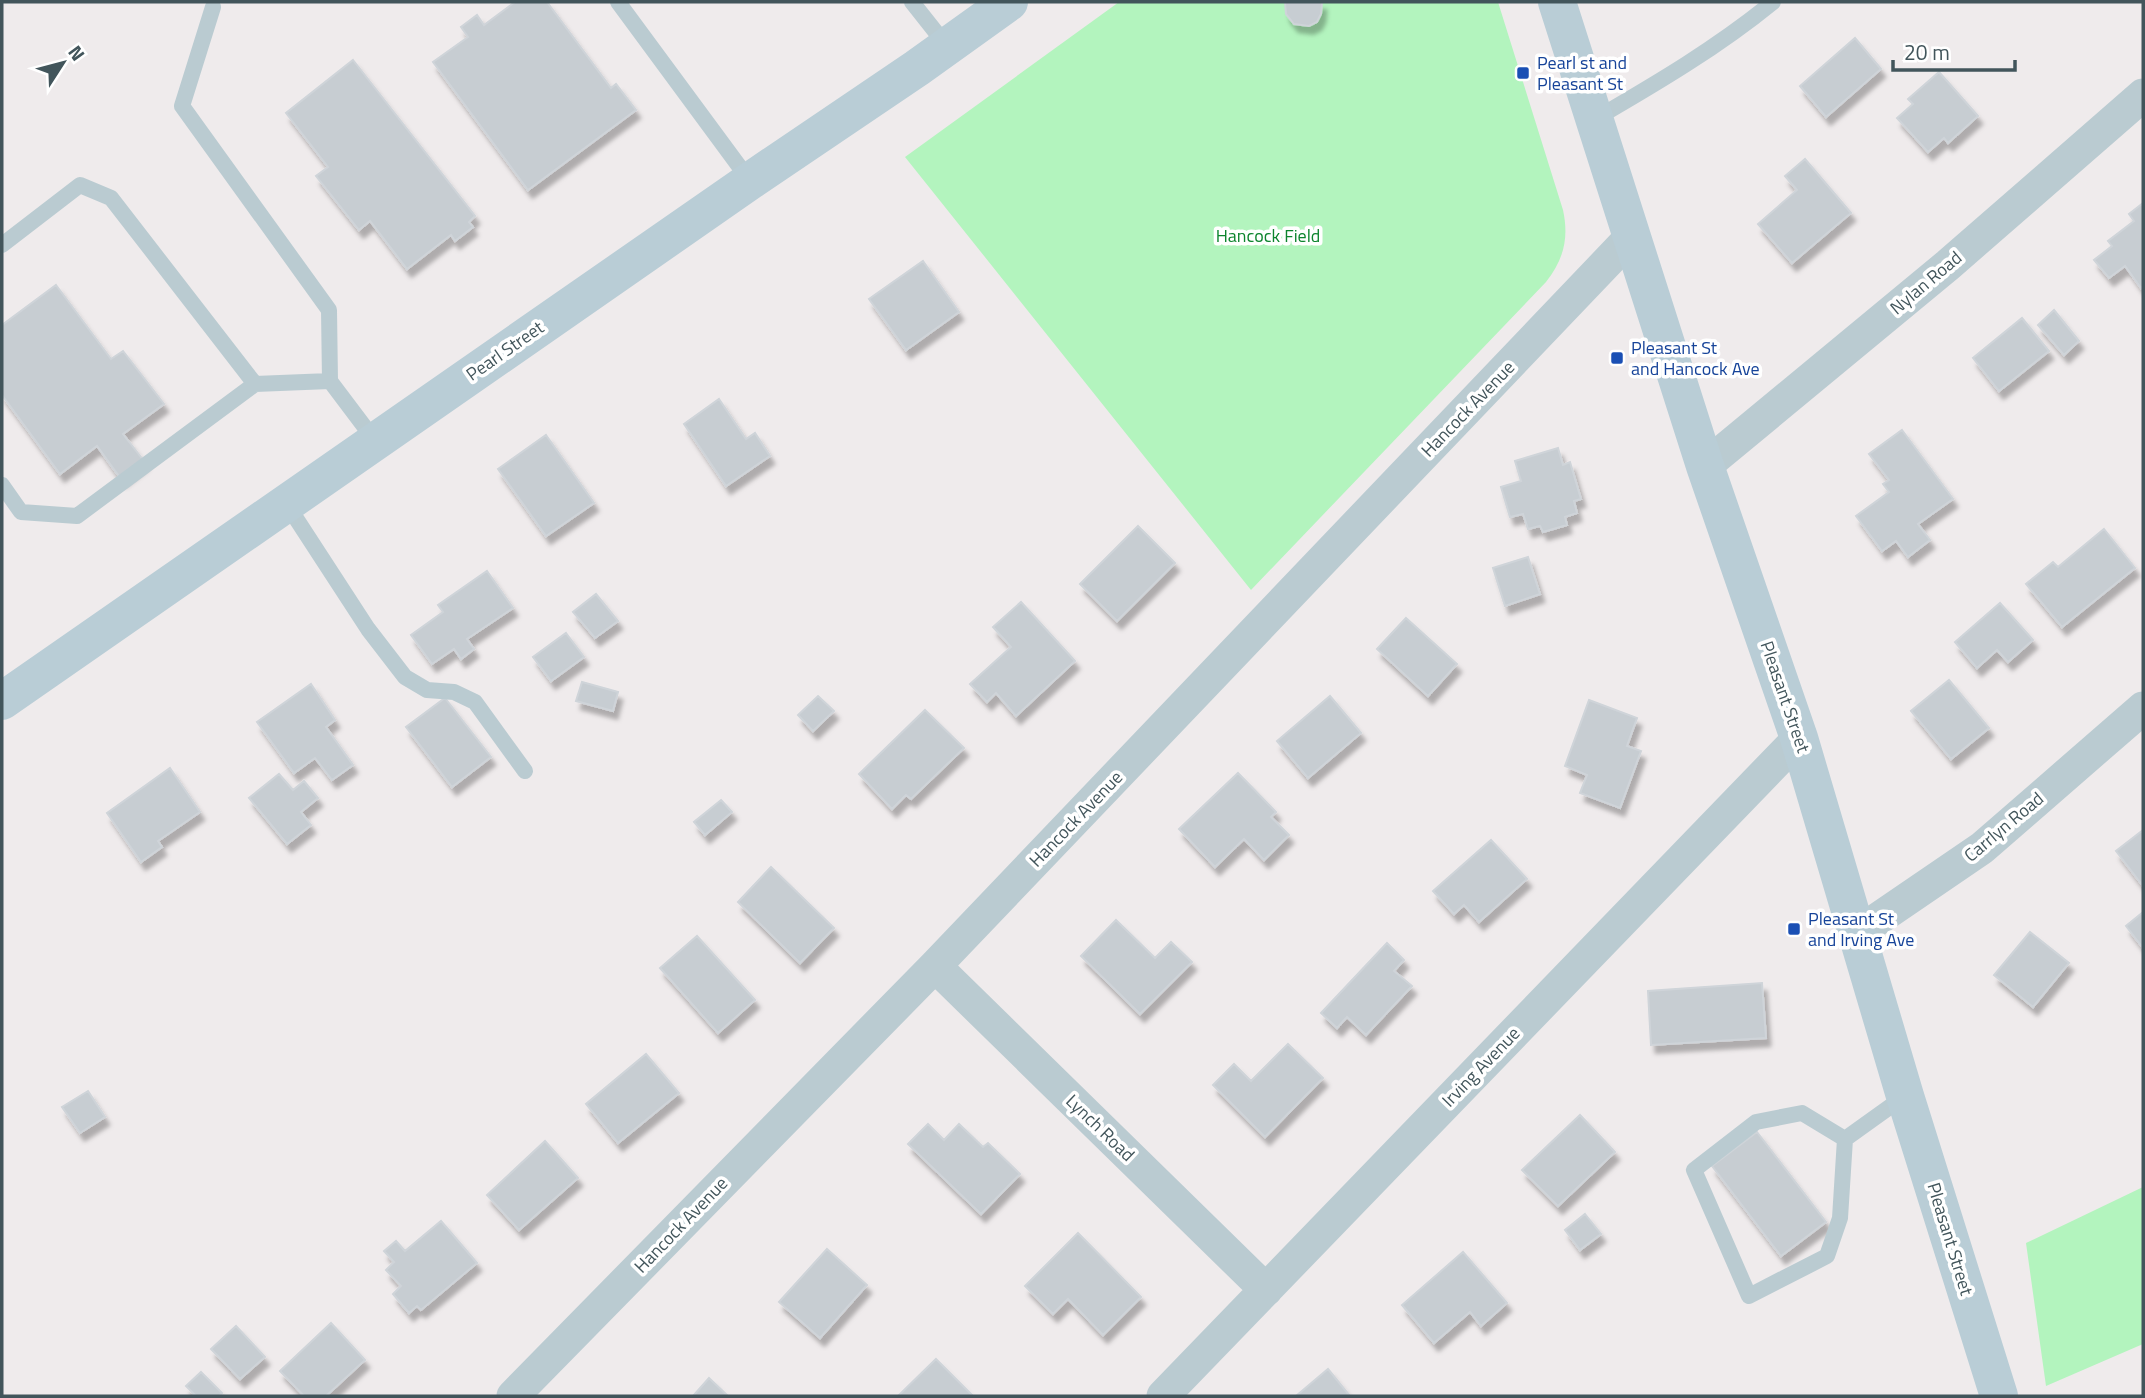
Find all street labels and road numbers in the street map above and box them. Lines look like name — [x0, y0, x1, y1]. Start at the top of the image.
street label: Nylan Road — [1884, 244, 1968, 321]
street label: Pearl Street — [460, 313, 550, 387]
street label: Hancock Avenue — [1415, 354, 1521, 463]
street label: Pleasant Street — [1754, 637, 1817, 757]
street label: Hancock Avenue — [1023, 764, 1129, 873]
street label: Carrlyn Road — [1958, 785, 2049, 868]
street label: Irving Avenue — [1435, 1020, 1526, 1113]
street label: Lynch Road — [1060, 1088, 1141, 1167]
street label: Hancock Avenue — [628, 1170, 734, 1279]
street label: Pleasant Street — [1921, 1179, 1981, 1299]

